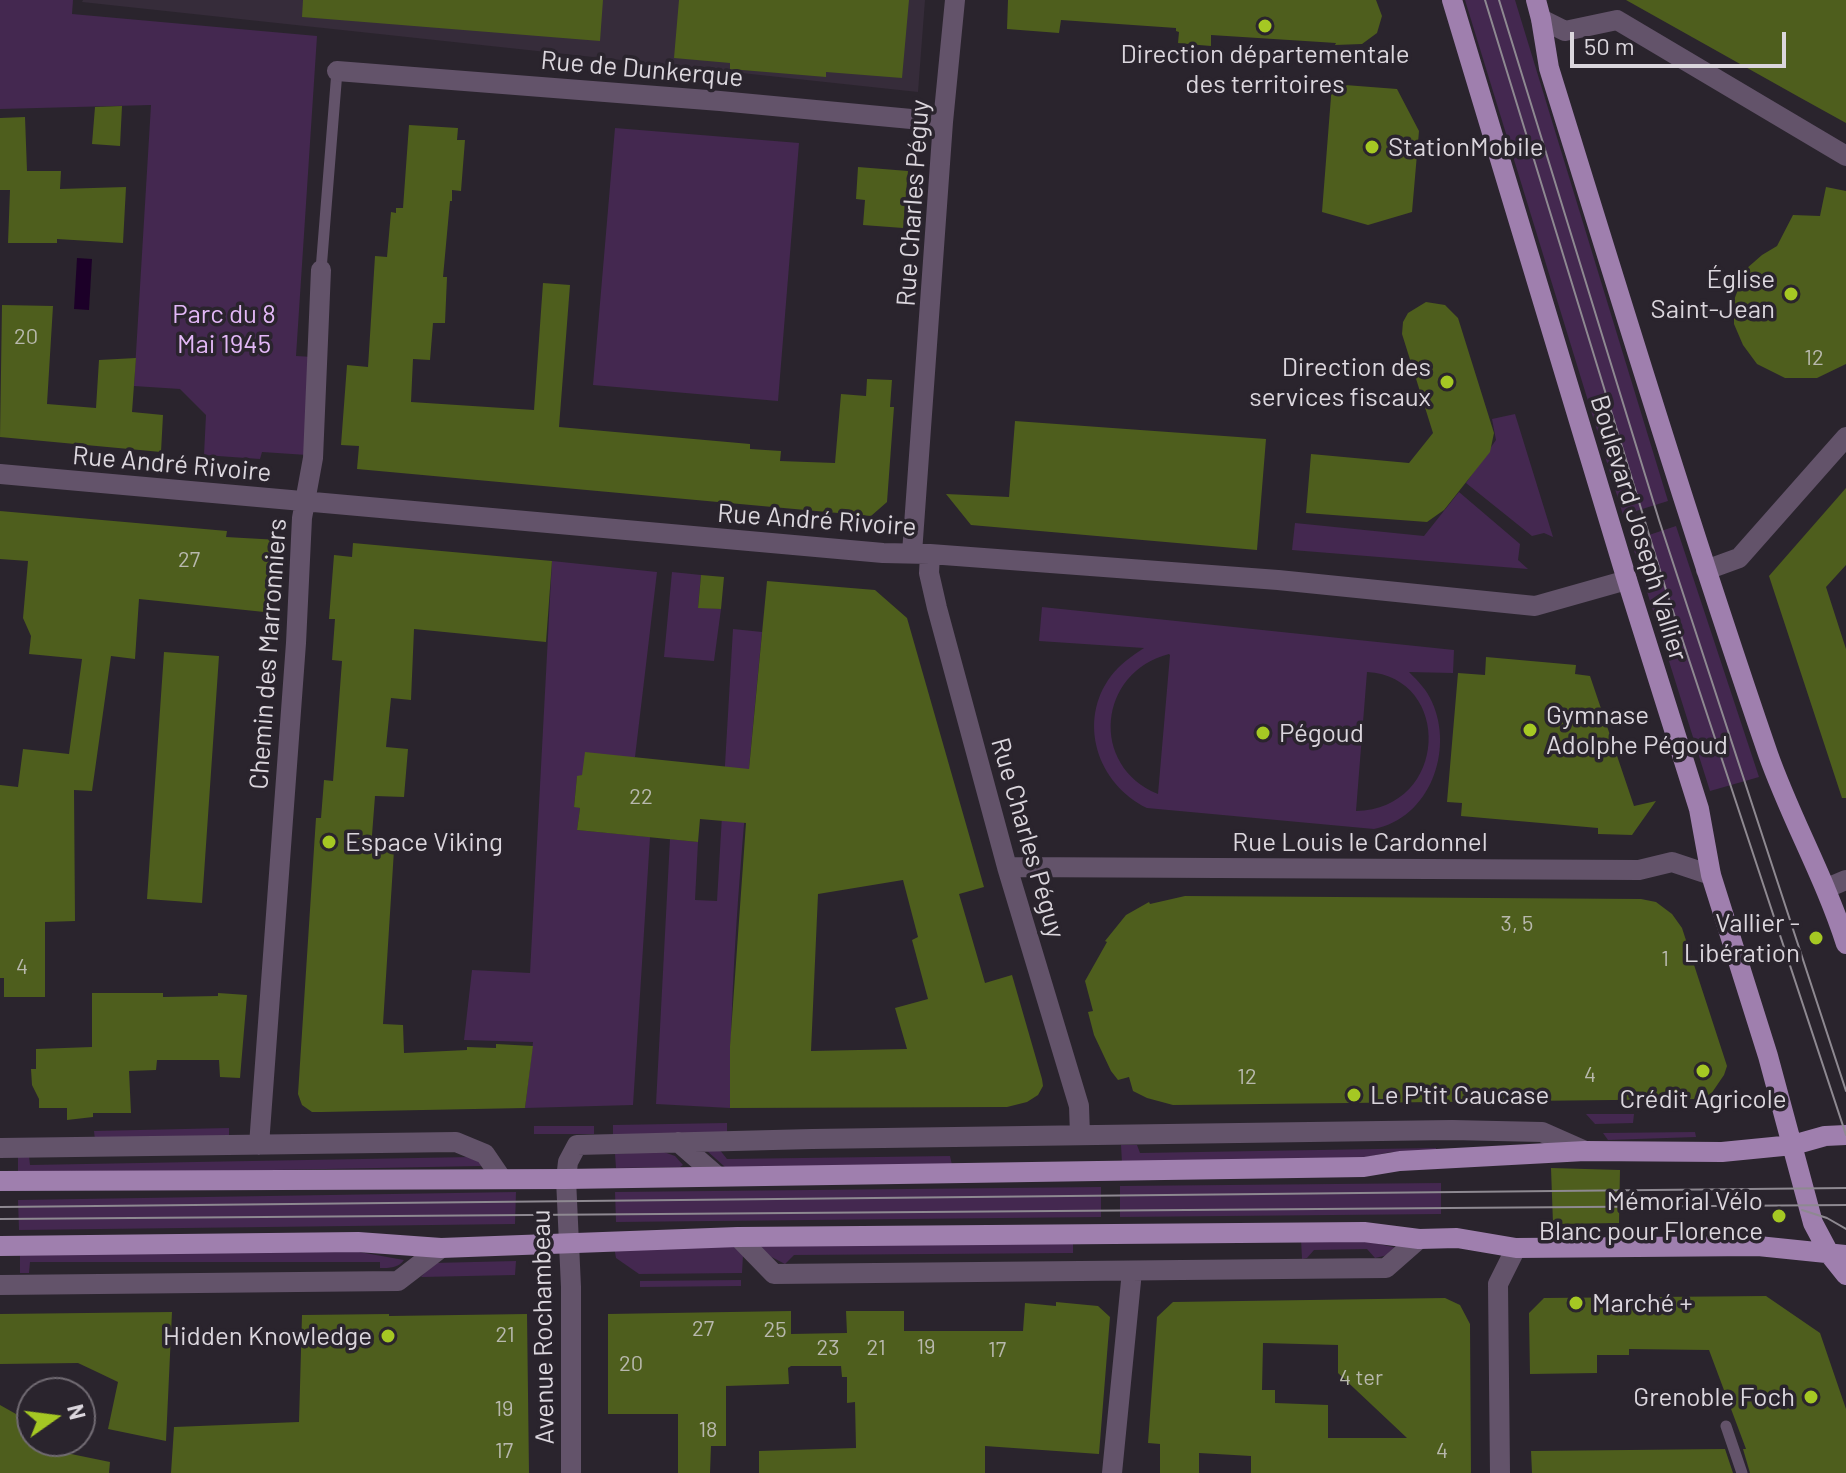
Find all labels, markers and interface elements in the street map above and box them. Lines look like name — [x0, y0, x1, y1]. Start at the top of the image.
scale bar — [1574, 16, 1790, 66]
marker: Direction départementale des territoires — [1256, 17, 1274, 35]
text: 50 m — [1584, 31, 1635, 60]
place label: Direction départementale des territoires — [1120, 38, 1410, 100]
street label: Rue de Dunkerque — [539, 45, 745, 93]
street label: Rue Charles Péguy — [890, 98, 936, 308]
place label: StationMobile — [1388, 131, 1544, 163]
marker: StationMobile — [1363, 138, 1381, 156]
place label: Église Saint-Jean — [1651, 263, 1775, 324]
marker: Église Saint-Jean — [1782, 285, 1800, 303]
park label: Parc du 8 Mai 1945 — [172, 298, 276, 360]
house number: 20 — [14, 324, 38, 350]
house number: 12 — [1804, 345, 1824, 371]
place label: Direction des services fiscaux — [1249, 351, 1431, 412]
marker: Direction des services fiscaux — [1438, 373, 1456, 391]
street label: Boulevard Joseph Vallier — [1584, 391, 1694, 665]
street label: Rue André Rivoire — [71, 440, 273, 488]
street label: Rue André Rivoire — [716, 497, 918, 543]
street label: Chemin des Marronniers — [243, 517, 293, 791]
house number: 27 — [178, 547, 200, 573]
place label: Gymnase Adolphe Pégoud — [1546, 699, 1728, 760]
place label: Pégoud — [1279, 717, 1364, 749]
marker: Gymnase Adolphe Pégoud — [1521, 721, 1539, 739]
marker: Pégoud — [1254, 724, 1272, 742]
street label: Rue Charles Péguy — [984, 734, 1072, 942]
house number: 22 — [629, 784, 653, 810]
place label: Espace Viking — [345, 826, 503, 858]
street label: Rue Louis le Cardonnel — [1232, 826, 1488, 858]
marker: Espace Viking — [320, 833, 338, 851]
place label: Vallier - Libération — [1684, 907, 1800, 968]
house number: 3, 5 — [1501, 911, 1533, 937]
marker: Vallier - Libération — [1807, 929, 1825, 947]
house number: 1 — [1661, 946, 1669, 972]
house number: 4 — [16, 954, 28, 980]
house number: 4 — [1584, 1062, 1596, 1088]
marker: Crédit Agricole — [1694, 1062, 1712, 1080]
house number: 12 — [1237, 1064, 1257, 1090]
place label: Le P'tit Caucase — [1370, 1079, 1549, 1111]
place label: Crédit Agricole — [1619, 1083, 1787, 1115]
marker: Le P'tit Caucase — [1345, 1086, 1363, 1104]
place label: Mémorial Vélo Blanc pour Florence — [1539, 1185, 1763, 1246]
marker: Mémorial Vélo Blanc pour Florence — [1770, 1207, 1788, 1225]
street label: Avenue Rochambeau — [525, 1209, 561, 1445]
place label: Marché + — [1592, 1287, 1693, 1319]
marker: Marché + — [1567, 1294, 1585, 1312]
house number: 27 — [692, 1316, 714, 1342]
house number: 25 — [763, 1317, 787, 1343]
place label: Hidden Knowledge — [163, 1320, 372, 1352]
house number: 21 — [495, 1322, 515, 1348]
marker: Hidden Knowledge — [379, 1327, 397, 1345]
house number: 19 — [916, 1334, 936, 1360]
house number: 23 — [817, 1335, 839, 1361]
house number: 21 — [866, 1335, 886, 1361]
house number: 17 — [988, 1337, 1006, 1363]
house number: 20 — [619, 1351, 643, 1377]
house number: 4 ter — [1339, 1365, 1383, 1391]
north arrow — [16, 1377, 96, 1457]
place label: Grenoble Foch — [1633, 1381, 1795, 1413]
marker: Grenoble Foch — [1802, 1388, 1820, 1406]
house number: 19 — [494, 1396, 514, 1422]
text: N — [63, 1401, 92, 1422]
house number: 18 — [698, 1417, 718, 1443]
house number: 17 — [495, 1438, 513, 1464]
house number: 4 — [1436, 1438, 1448, 1464]

